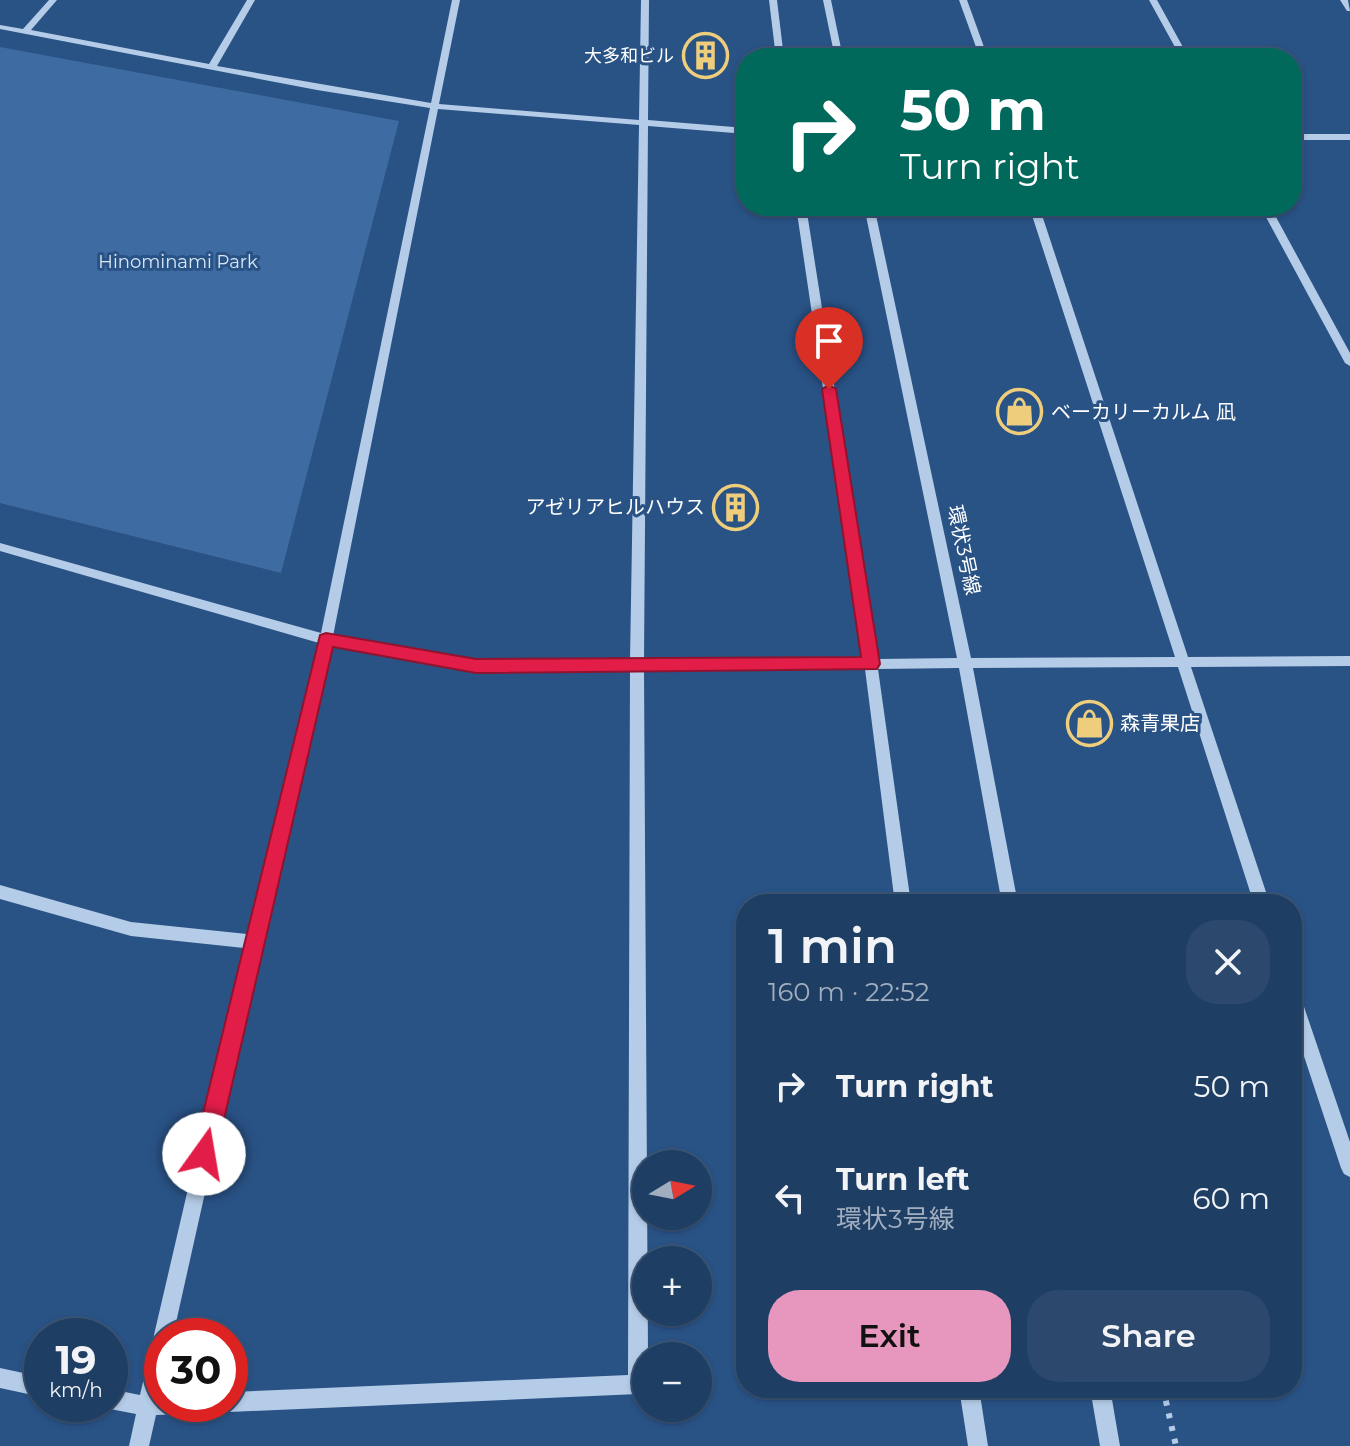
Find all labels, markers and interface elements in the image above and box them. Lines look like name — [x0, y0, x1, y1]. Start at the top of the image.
building icon: 大多和ビル — [681, 32, 729, 80]
place label: 大多和ビル — [584, 45, 674, 67]
text: 50 m — [900, 76, 1046, 144]
icon: right — [768, 80, 872, 184]
text: Turn right — [900, 144, 1080, 188]
park label: Hinominami Park — [98, 251, 258, 273]
pin — [795, 307, 863, 389]
icon: arrive — [807, 319, 851, 363]
shop icon: ベーカリーカルム 凪 — [996, 388, 1044, 436]
place label: ベーカリーカルム 凪 — [1051, 400, 1236, 424]
building icon: アゼリアヒルハウス — [712, 483, 760, 531]
place label: アゼリアヒルハウス — [525, 495, 705, 519]
street label: 環状3号線 — [943, 503, 985, 597]
shop icon: 森青果店 — [1065, 699, 1113, 747]
place label: 森青果店 — [1120, 711, 1200, 735]
text: 1 min — [768, 917, 897, 975]
button: close — [1186, 920, 1270, 1004]
text: 160 m · 22:52 — [768, 976, 929, 1008]
icon: right — [768, 1064, 812, 1108]
text: Turn right — [836, 1068, 993, 1105]
text: 50 m — [1193, 1068, 1270, 1105]
position arrow — [162, 1112, 246, 1196]
north arrow — [632, 1150, 712, 1230]
map controls — [632, 1150, 712, 1422]
text: Turn left — [836, 1161, 969, 1198]
icon: left — [768, 1176, 812, 1220]
text: 60 m — [1192, 1180, 1270, 1217]
text: 環状3号線 — [836, 1203, 955, 1235]
button: + — [632, 1246, 712, 1326]
button: Exit — [768, 1290, 1011, 1382]
button: Share — [1027, 1290, 1270, 1382]
speed limit sign: 30 — [144, 1318, 248, 1422]
text: 19 — [55, 1335, 97, 1384]
button: − — [632, 1342, 712, 1422]
text: km/h — [49, 1378, 103, 1402]

